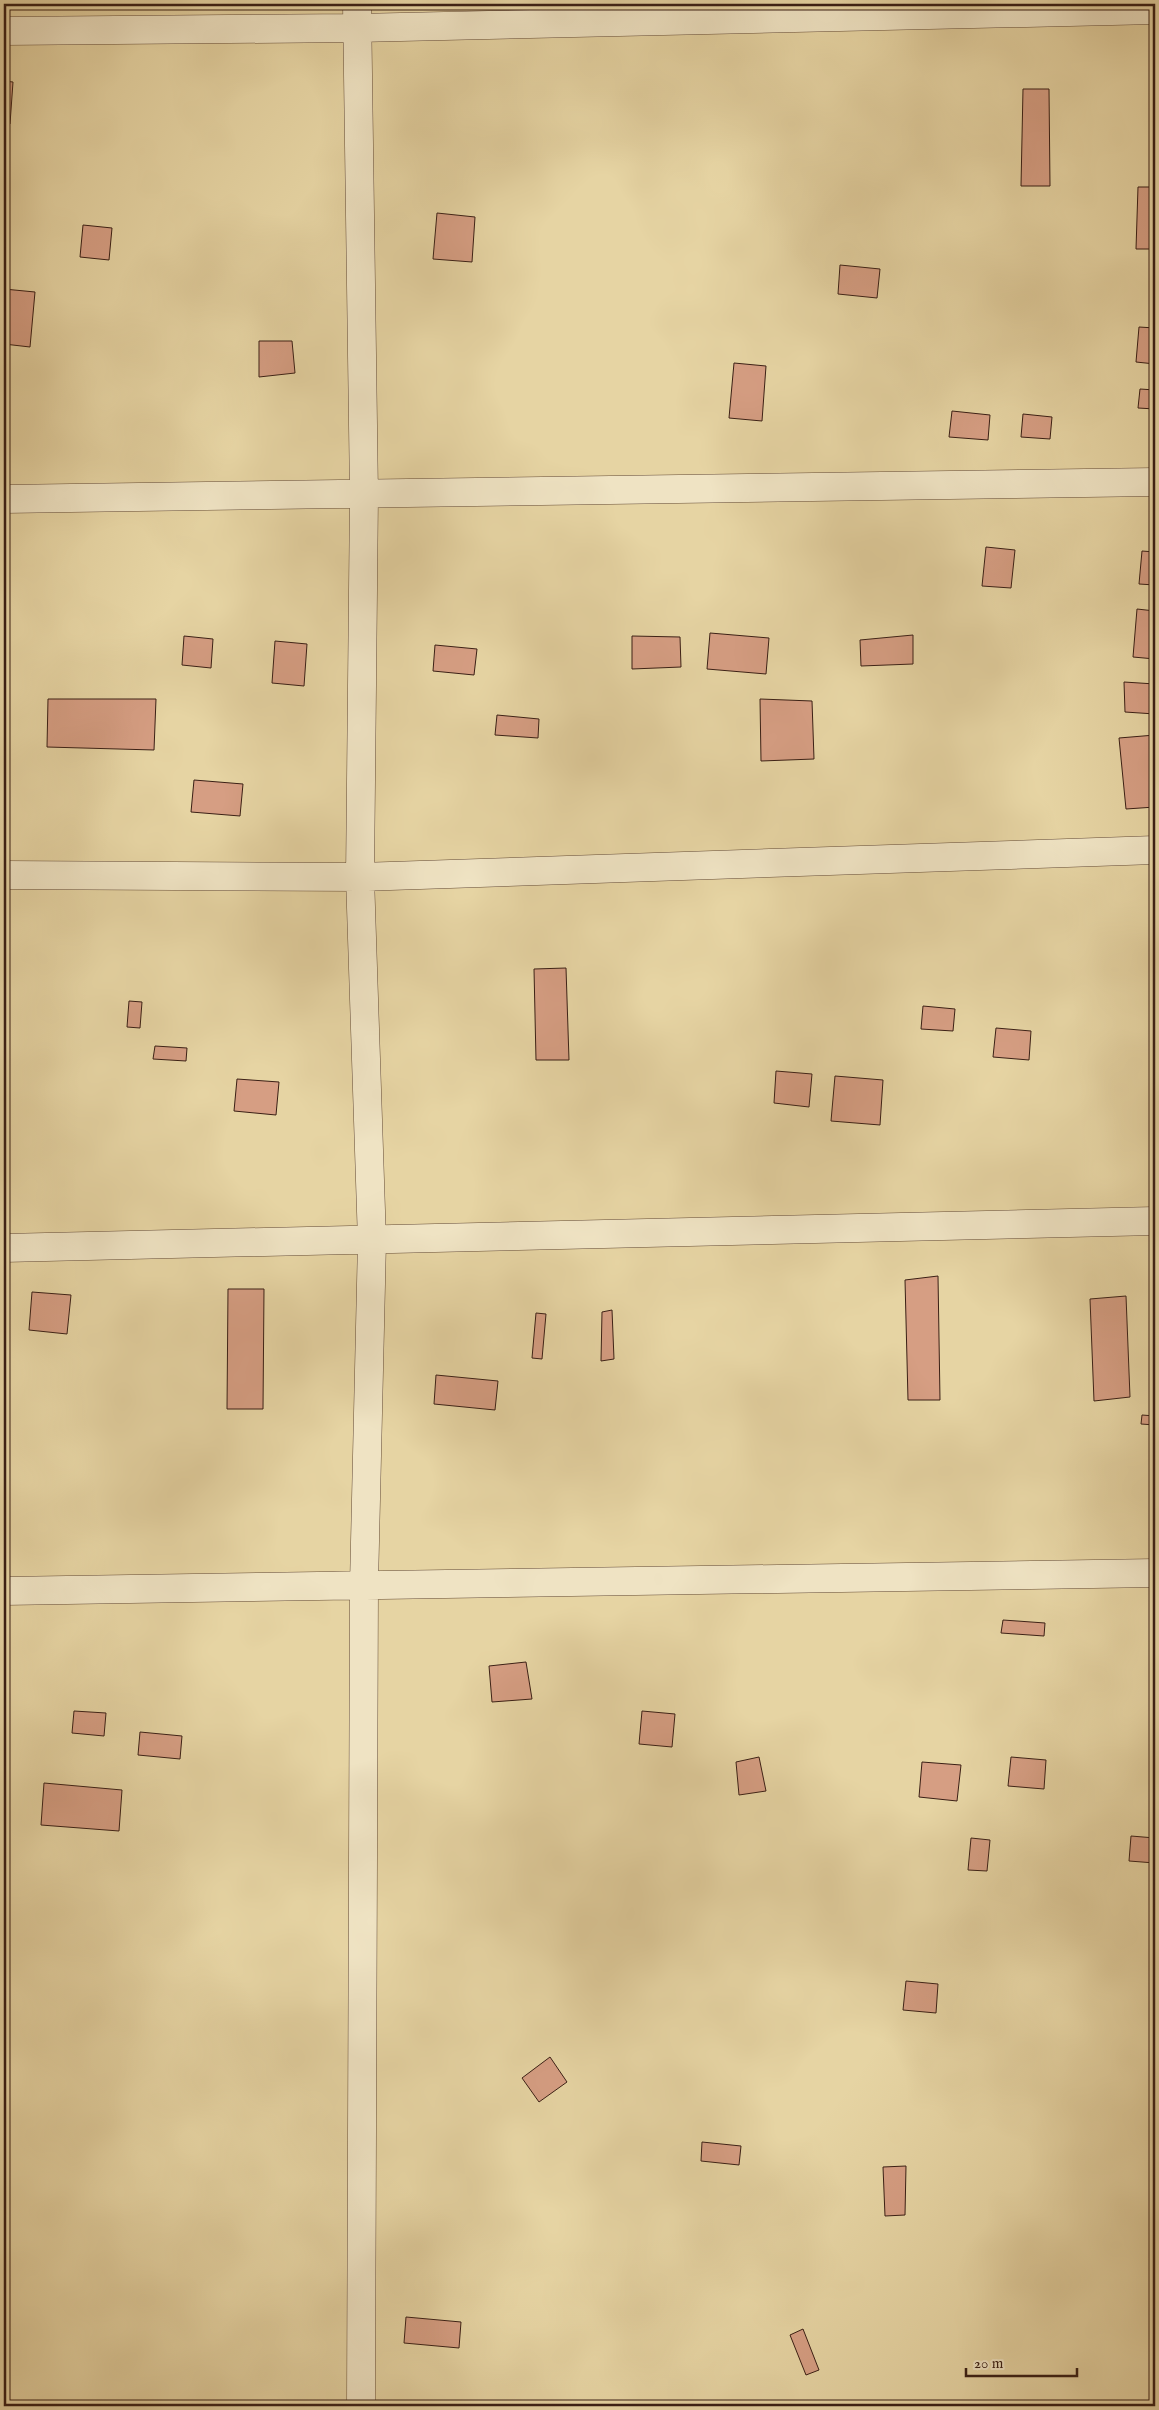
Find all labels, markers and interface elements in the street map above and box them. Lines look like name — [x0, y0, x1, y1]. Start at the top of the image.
scale bar — [966, 2345, 1078, 2377]
text: 20 m — [974, 2354, 1004, 2373]

